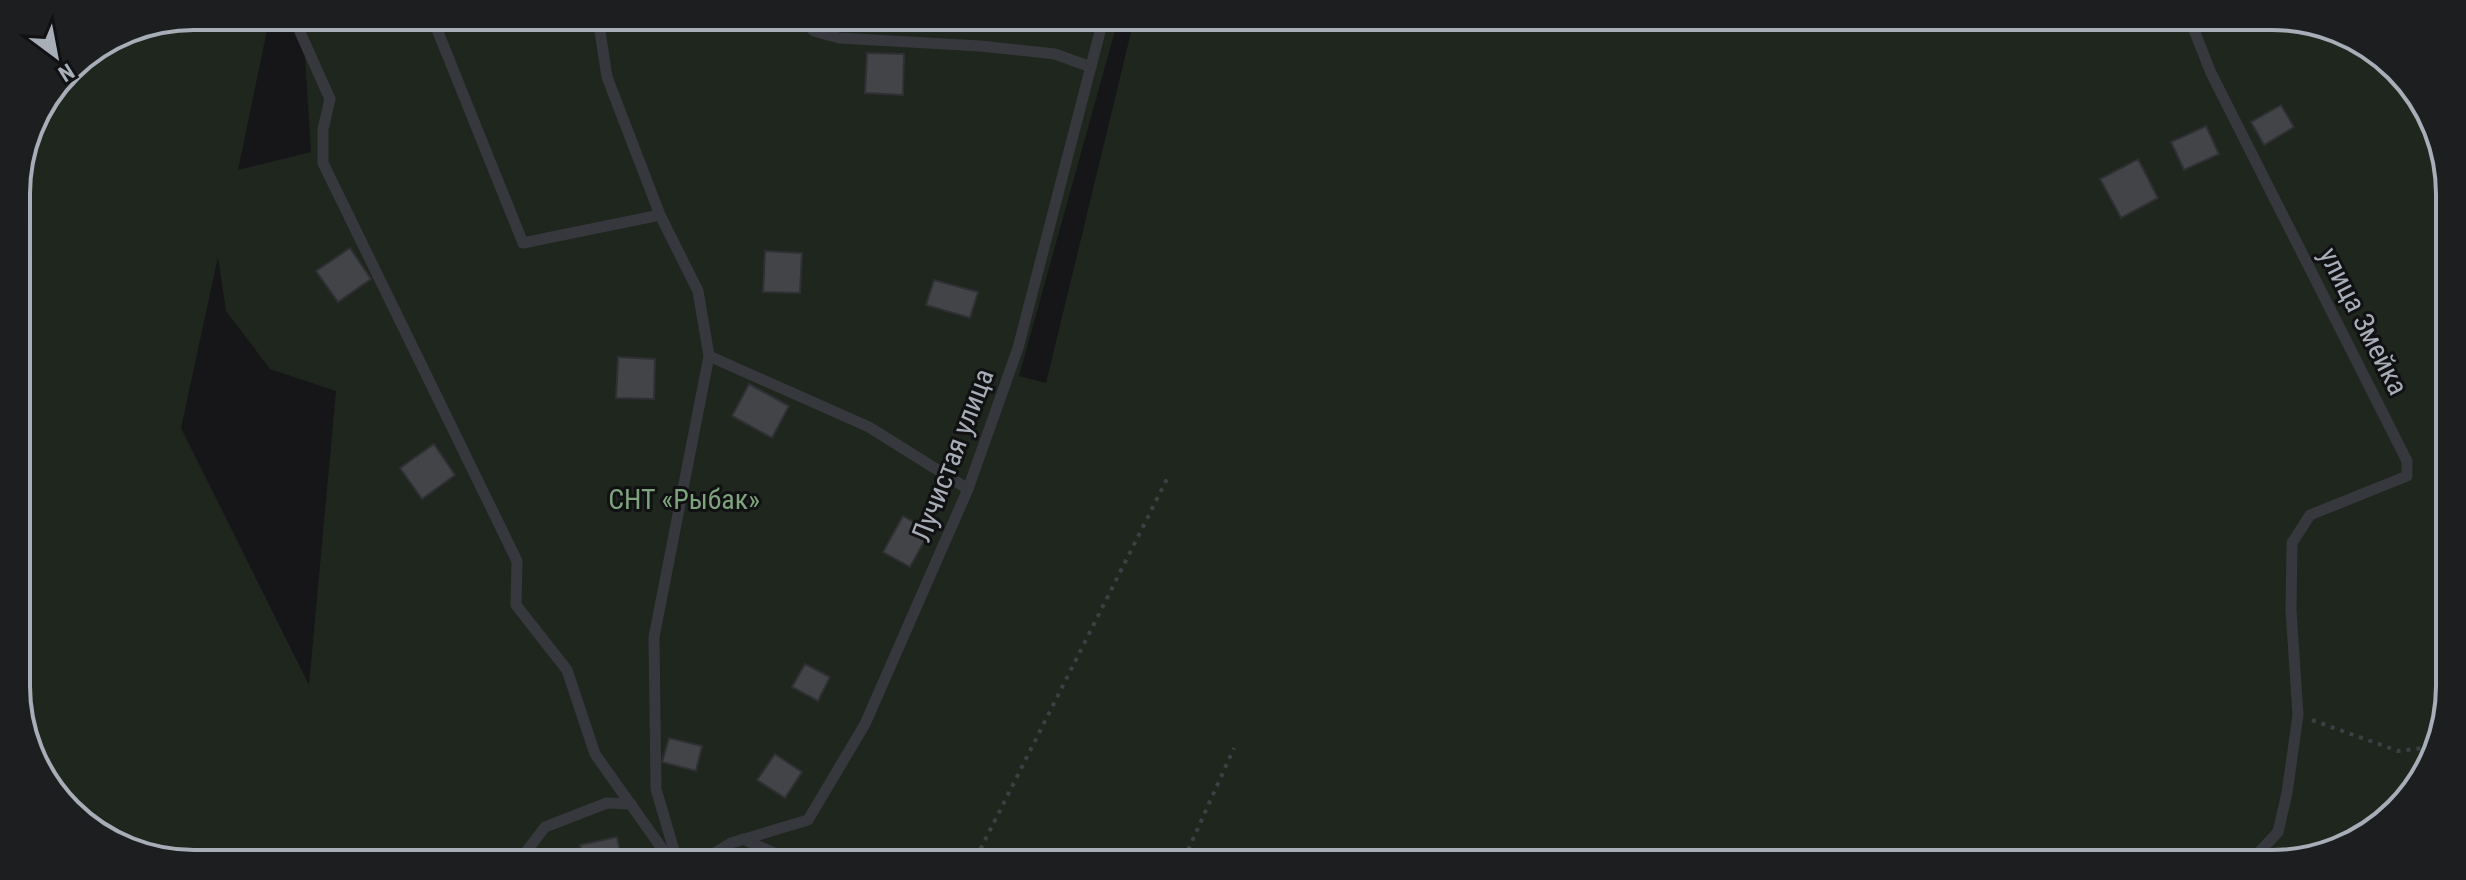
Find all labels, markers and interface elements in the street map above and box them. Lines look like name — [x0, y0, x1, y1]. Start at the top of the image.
north arrow — [16, 16, 96, 96]
text: N — [54, 58, 79, 87]
street label: улица Змейка — [2312, 242, 2415, 400]
street label: Лучистая улица — [904, 364, 1001, 546]
park label: СНТ «Рыбак» — [608, 483, 760, 516]

